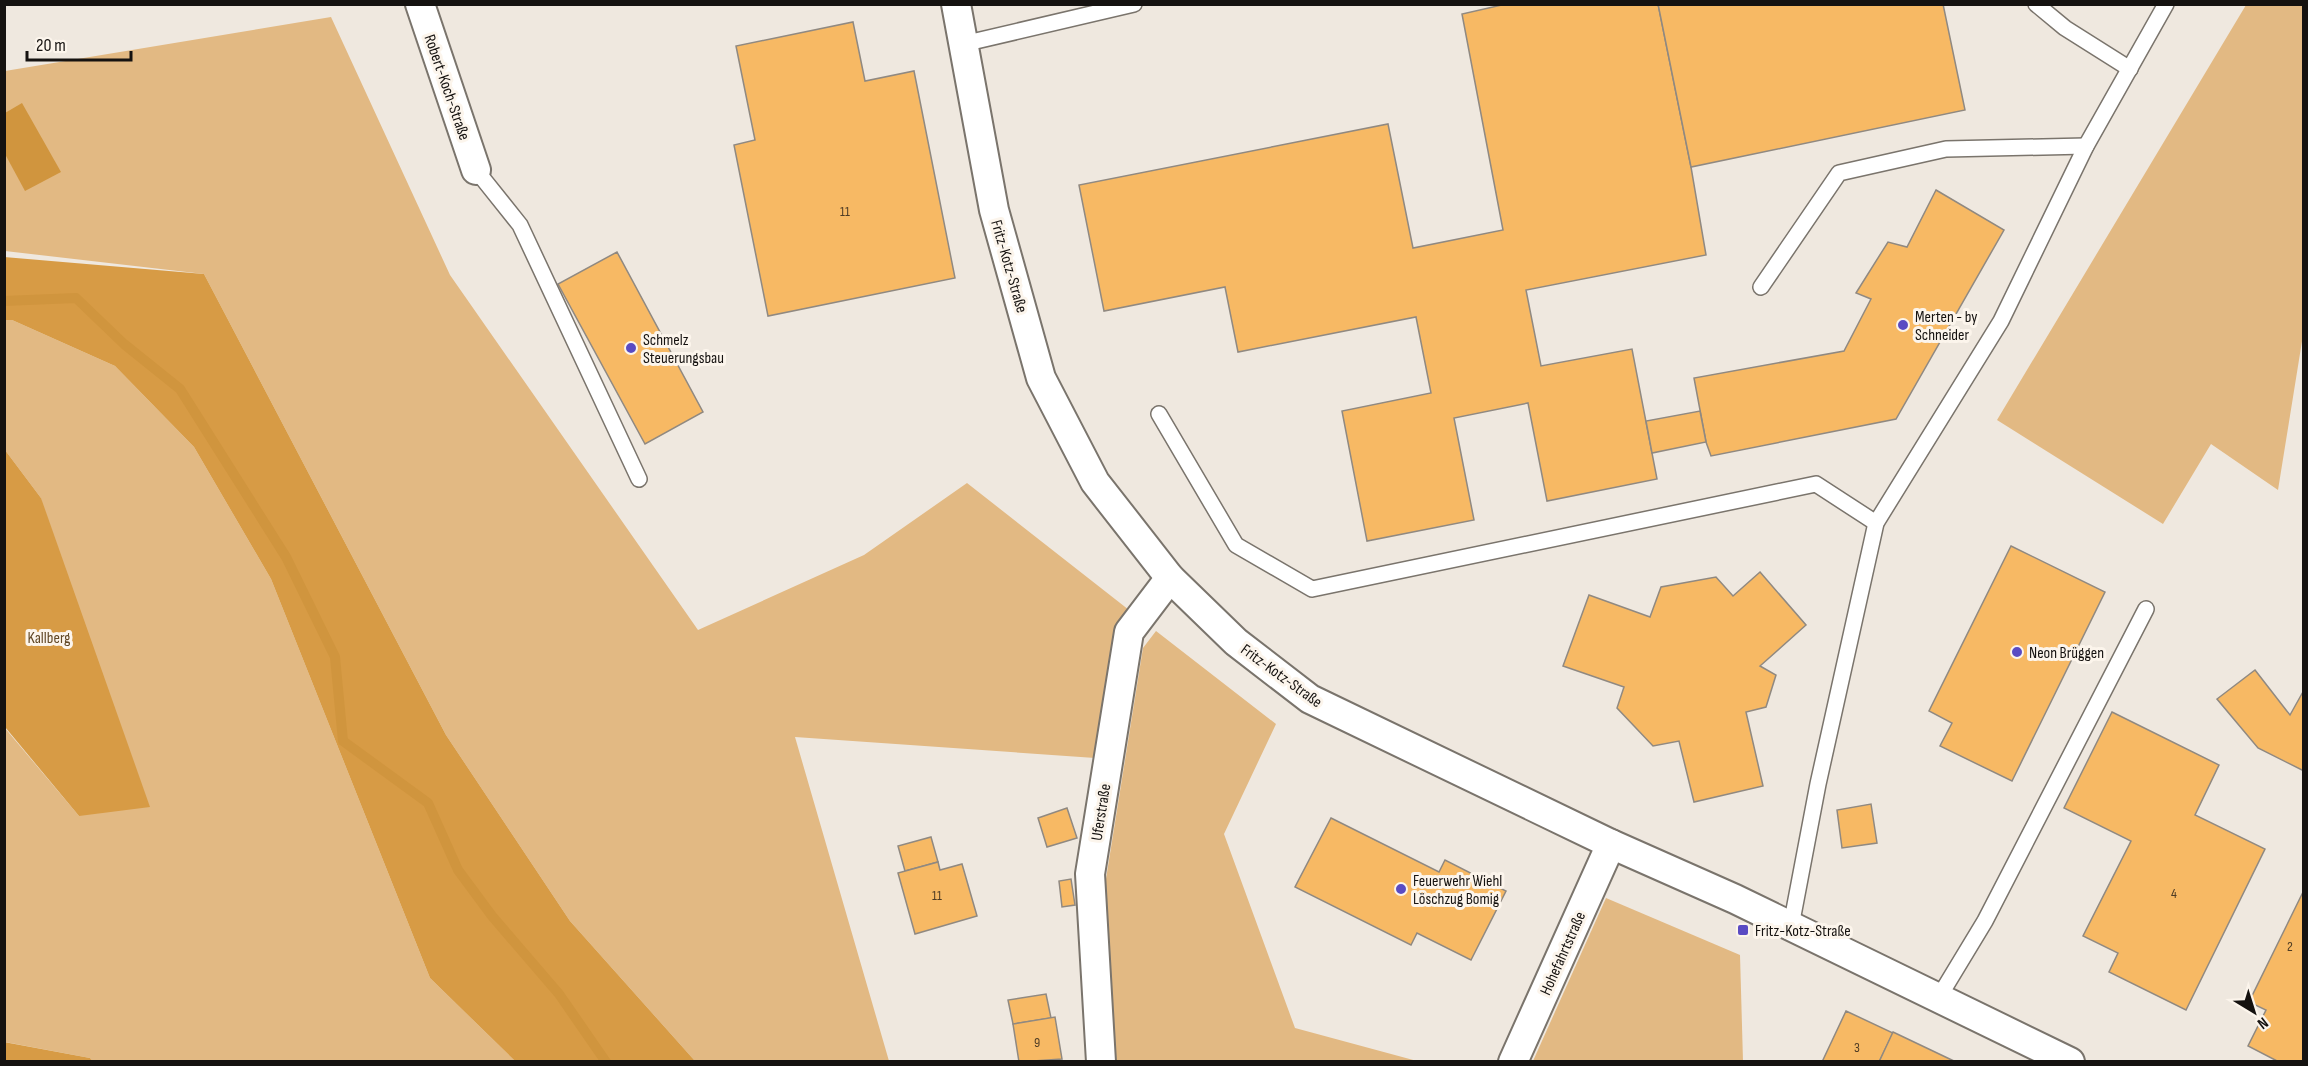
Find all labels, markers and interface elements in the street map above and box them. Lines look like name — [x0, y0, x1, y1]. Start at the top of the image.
scale bar — [27, 24, 130, 62]
street label: Robert-Koch-Straße — [420, 32, 474, 143]
text: 20 m — [36, 35, 66, 56]
house number: 11 — [840, 203, 850, 220]
street label: Fritz-Kotz-Straße — [986, 218, 1031, 315]
place label: Merten - by Schneider — [1915, 308, 1977, 345]
marker: Merten - by Schneider — [1896, 318, 1910, 332]
place label: Schmelz Steuerungsbau — [643, 331, 724, 368]
marker: Schmelz Steuerungsbau — [624, 341, 638, 355]
park label: Kallberg — [28, 629, 70, 648]
street label: Fritz-Kotz-Straße — [1237, 640, 1325, 712]
place label: Neon Brüggen — [2029, 644, 2104, 663]
marker: Neon Brüggen — [2010, 645, 2024, 659]
street label: Uferstraße — [1088, 782, 1115, 842]
place label: Feuerwehr Wiehl Löschzug Bomig — [1413, 872, 1502, 909]
marker: Feuerwehr Wiehl Löschzug Bomig — [1394, 882, 1408, 896]
house number: 4 — [2171, 885, 2177, 902]
house number: 11 — [932, 887, 942, 904]
street label: Hohefahrtstraße — [1537, 909, 1590, 998]
place label: Fritz-Kotz-Straße — [1755, 922, 1851, 941]
marker: Fritz-Kotz-Straße — [1736, 923, 1750, 937]
house number: 2 — [2287, 938, 2293, 955]
north arrow — [2224, 982, 2284, 1042]
text: N — [2253, 1013, 2272, 1033]
house number: 9 — [1034, 1034, 1040, 1051]
house number: 3 — [1854, 1039, 1860, 1056]

